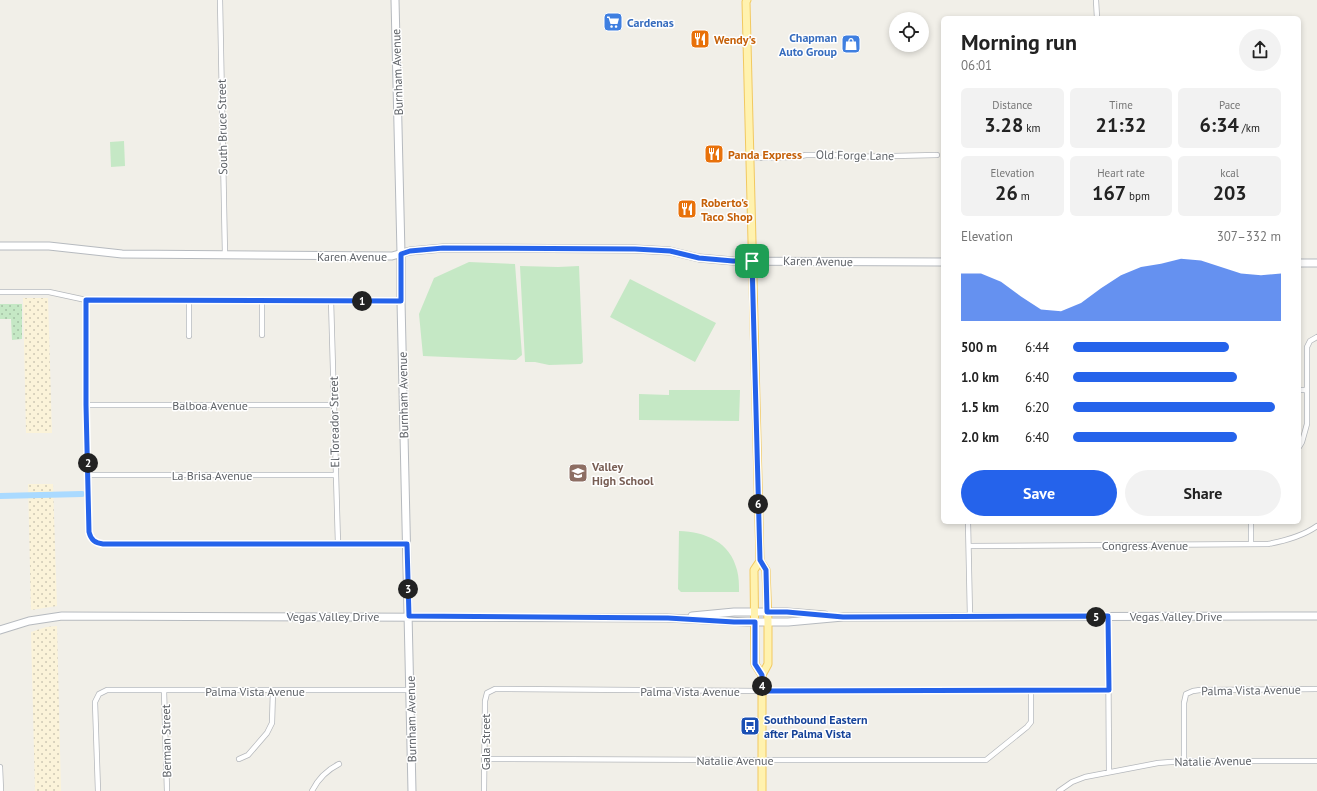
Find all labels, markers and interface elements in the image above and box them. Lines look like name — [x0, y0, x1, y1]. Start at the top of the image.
supermarket icon: Cardenas — [602, 11, 624, 33]
map controls — [889, 12, 929, 52]
button: locate — [889, 12, 929, 52]
place label: Cardenas — [627, 15, 674, 30]
street label: Burnham Avenue — [388, 28, 406, 116]
restaurant icon: Wendy's — [689, 28, 711, 50]
text: Morning run — [961, 28, 1077, 56]
button: share — [1239, 29, 1281, 71]
place label: Chapman Auto Group — [779, 30, 838, 59]
place label: Wendy's — [714, 32, 756, 47]
shop icon: Chapman Auto Group — [840, 33, 862, 55]
text: 06:01 — [961, 57, 992, 74]
street label: South Bruce Street — [214, 79, 230, 175]
text: Distance — [992, 98, 1032, 112]
text: Time — [1109, 98, 1133, 112]
text: Pace — [1219, 98, 1240, 112]
text: 3.28 — [984, 112, 1023, 138]
text: 21:32 — [1096, 112, 1146, 138]
text: 6:34 — [1199, 112, 1239, 138]
text: km — [1023, 121, 1040, 135]
text: /km — [1239, 121, 1260, 135]
restaurant icon: Panda Express — [703, 143, 725, 165]
place label: Panda Express — [728, 147, 802, 162]
street label: Old Forge Lane — [816, 147, 894, 163]
text: Elevation — [990, 166, 1034, 180]
text: Heart rate — [1097, 166, 1145, 180]
text: kcal — [1220, 166, 1239, 180]
text: 26 — [995, 180, 1018, 206]
text: 167 — [1092, 180, 1126, 206]
text: 203 — [1213, 180, 1247, 206]
text: m — [1018, 189, 1030, 203]
text: bpm — [1126, 189, 1150, 203]
place label: Roberto's Taco Shop — [701, 195, 753, 224]
restaurant icon: Roberto's Taco Shop — [676, 198, 698, 220]
text: Elevation — [961, 228, 1013, 245]
text: 307–332 m — [1217, 228, 1281, 245]
pin — [735, 244, 769, 278]
street label: Karen Avenue — [317, 249, 387, 264]
icon: arrive — [741, 250, 763, 272]
street label: Karen Avenue — [783, 253, 853, 269]
pin: 1 — [352, 291, 372, 311]
text: 1 — [359, 294, 365, 308]
text: 500 m — [961, 339, 997, 356]
text: 6:44 — [1025, 339, 1049, 356]
street label: Burnham Avenue — [395, 352, 411, 438]
text: 1.0 km — [961, 369, 999, 386]
text: 6:40 — [1025, 369, 1049, 386]
street label: El Toreador Street — [326, 376, 342, 468]
street label: Balboa Avenue — [172, 398, 248, 413]
text: 1.5 km — [961, 399, 999, 416]
text: 6:20 — [1025, 399, 1049, 416]
text: 2.0 km — [961, 429, 999, 446]
text: 6:40 — [1025, 429, 1049, 446]
pin: 2 — [78, 453, 98, 473]
text: 2 — [85, 456, 91, 470]
place label: Valley High School — [591, 459, 654, 488]
school or university icon: Valley High School — [567, 462, 589, 484]
street label: La Brisa Avenue — [172, 468, 252, 483]
button: Save — [961, 470, 1117, 516]
button: Share — [1125, 470, 1281, 516]
pin: 6 — [748, 494, 768, 514]
text: 6 — [755, 497, 761, 511]
street label: Congress Avenue — [1102, 538, 1188, 553]
pin: 3 — [398, 579, 418, 599]
text: 3 — [405, 582, 411, 596]
pin: 5 — [1086, 607, 1106, 627]
street label: Vegas Valley Drive — [286, 609, 379, 624]
street label: Vegas Valley Drive — [1129, 609, 1222, 624]
text: 5 — [1093, 610, 1099, 624]
street label: Burnham Avenue — [403, 676, 419, 762]
pin: 4 — [752, 676, 772, 696]
text: 4 — [759, 679, 765, 693]
street label: Palma Vista Avenue — [1201, 682, 1301, 698]
street label: Palma Vista Avenue — [205, 684, 305, 699]
street label: Palma Vista Avenue — [640, 684, 740, 699]
street label: Berman Street — [158, 704, 174, 778]
place label: Southbound Eastern after Palma Vista — [764, 712, 868, 741]
street label: Gala Street — [478, 714, 493, 770]
bus stop icon: Southbound Eastern after Palma Vista — [739, 715, 761, 737]
street label: Natalie Avenue — [696, 753, 774, 768]
street label: Natalie Avenue — [1174, 753, 1252, 769]

